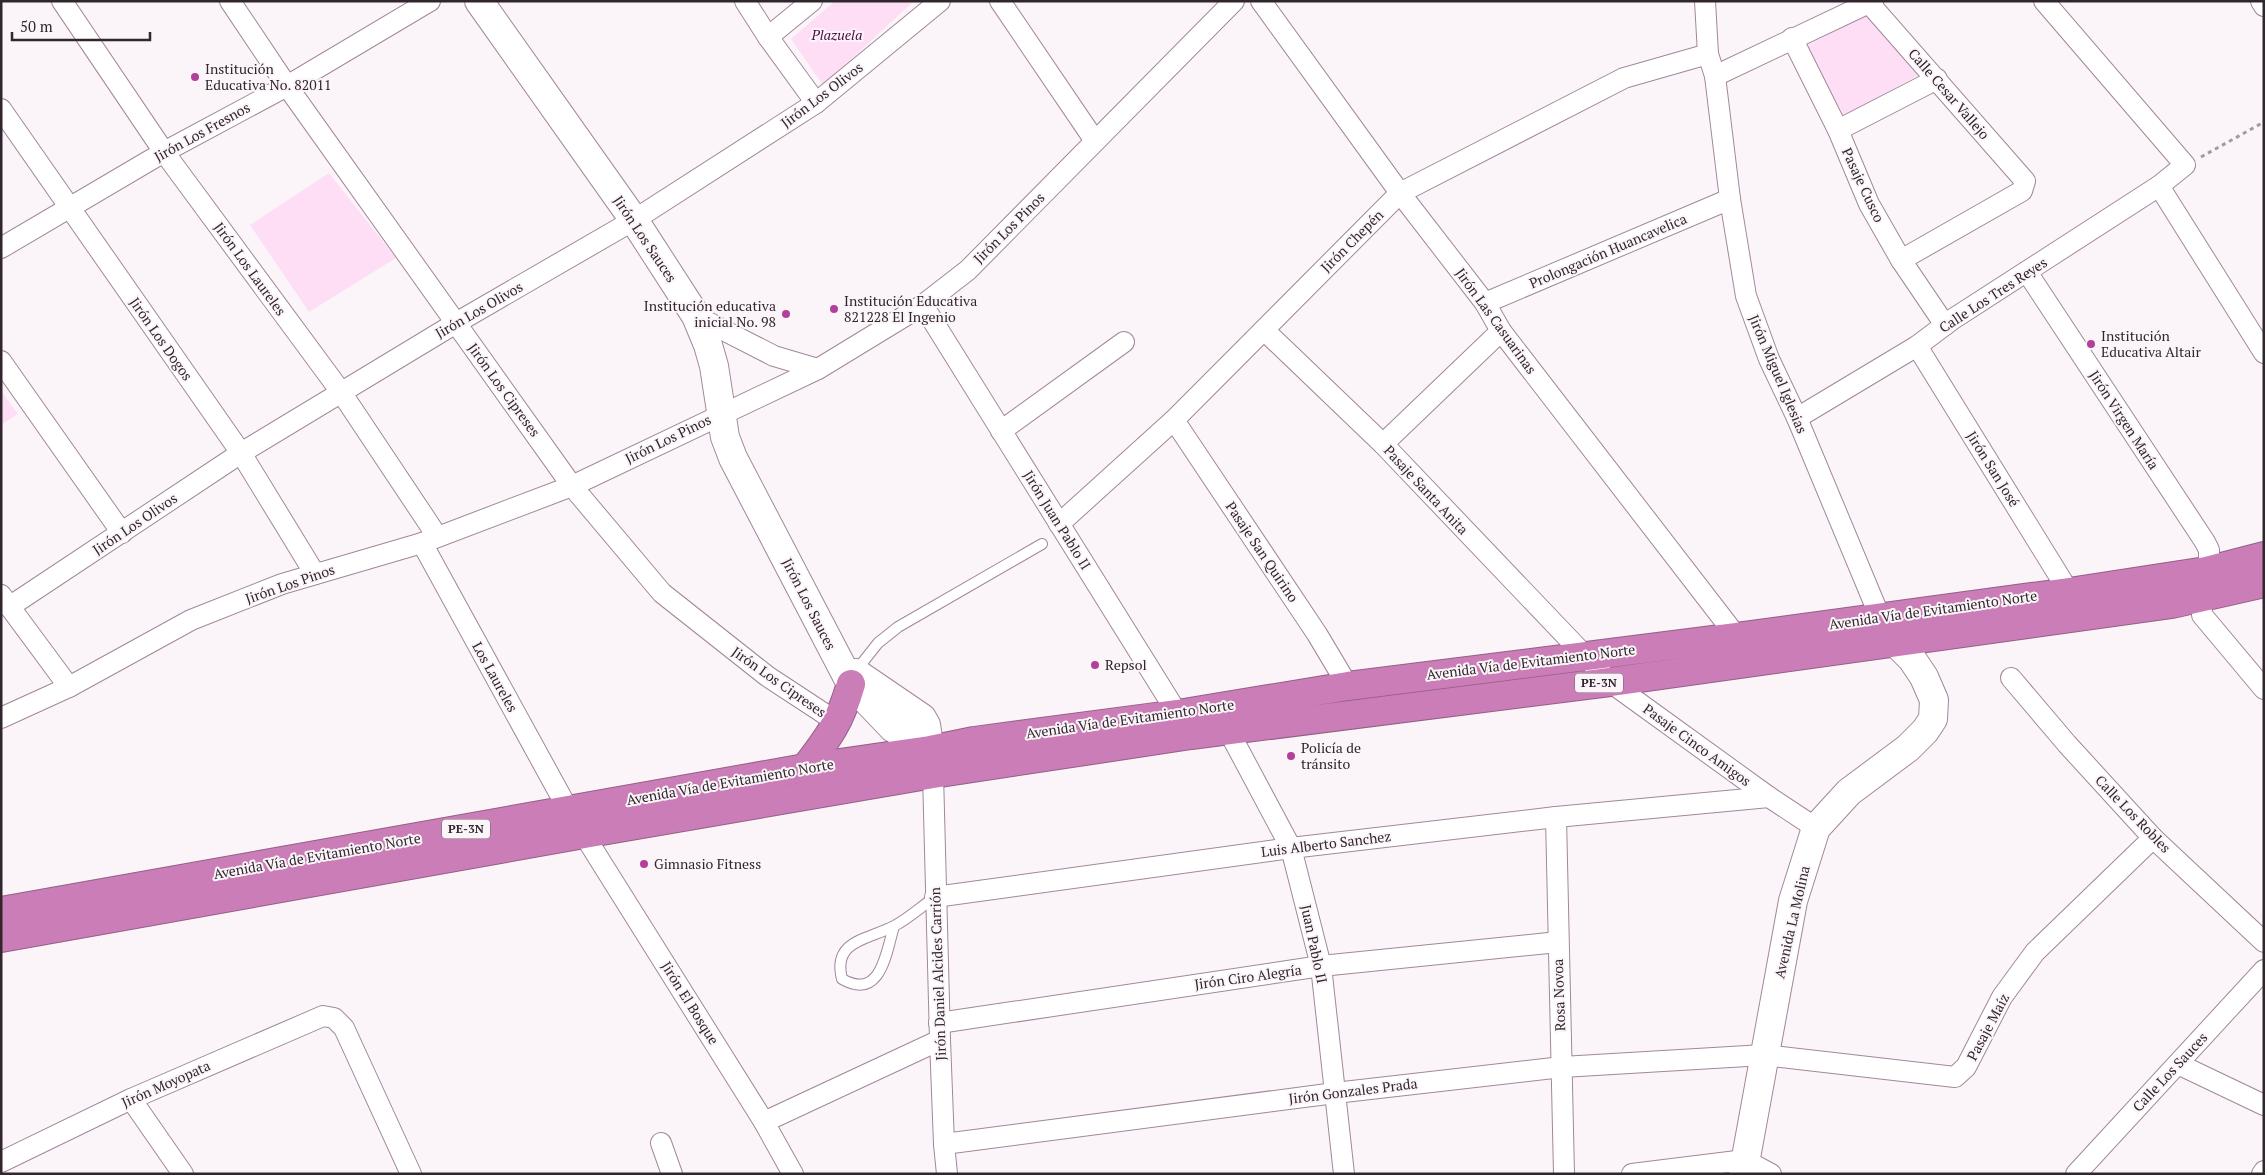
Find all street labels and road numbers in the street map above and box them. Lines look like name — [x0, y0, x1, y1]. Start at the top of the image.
street label: Calle Cesar Vallejo — [1904, 44, 1994, 143]
street label: Jirón Los Olivos — [777, 57, 867, 132]
street label: Jirón Los Fresnos — [150, 97, 253, 166]
street label: Pasaje Cusco — [1838, 144, 1889, 225]
street label: Jirón Los Pinos — [969, 188, 1048, 267]
street label: Jirón Los Sauces — [609, 192, 681, 286]
street label: Jirón Chepén — [1316, 205, 1388, 276]
street label: Prolongación Huancavelica — [1526, 209, 1690, 292]
street label: Jirón Los Laureles — [210, 218, 291, 319]
street label: Calle Los Tres Reyes — [1935, 252, 2050, 337]
street label: Jirón Las Casuarinas — [1452, 264, 1541, 377]
street label: Jirón Los Olivos — [431, 277, 526, 342]
street label: Jirón Los Dogos — [126, 293, 197, 384]
street label: Jirón Miguel Iglesias — [1745, 312, 1812, 436]
street label: Jirón Los Cipreses — [464, 339, 545, 440]
street label: Jirón Virgen María — [2085, 367, 2164, 473]
street label: Jirón Los Pinos — [622, 410, 714, 468]
street label: Jirón San José — [1963, 427, 2024, 510]
street label: Pasaje Santa Anita — [1380, 441, 1473, 538]
street label: Jirón Juan Pablo II — [1019, 467, 1096, 573]
street label: Jirón Los Olivos — [89, 488, 181, 559]
street label: Pasaje San Quirino — [1222, 498, 1303, 606]
street label: Jirón Los Sauces — [778, 555, 841, 653]
street label: Jirón Los Pinos — [243, 559, 337, 608]
street label: Avenida Vía de Evitamiento Norte — [1828, 585, 2038, 634]
street label: Los Laureles — [468, 638, 523, 715]
street label: Avenida Vía de Evitamiento Norte — [1426, 639, 1636, 684]
street label: Jirón Los Cipreses — [728, 642, 830, 721]
road number: PE-3N — [1575, 674, 1623, 692]
street label: Avenida Vía de Evitamiento Norte — [1025, 694, 1235, 743]
street label: Pasaje Cinco Amigos — [1640, 699, 1755, 790]
street label: Avenida Vía de Evitamiento Norte — [625, 754, 835, 809]
street label: Calle Los Robles — [2091, 771, 2175, 857]
road number: PE-3N — [442, 820, 490, 839]
street label: Luis Alberto Sanchez — [1260, 826, 1392, 861]
street label: Avenida Vía de Evitamiento Norte — [212, 828, 422, 883]
street label: Avenida La Molina — [1769, 864, 1814, 980]
street label: Jirón Daniel Alcides Carrión — [925, 886, 950, 1061]
street label: Juan Pablo II — [1297, 903, 1332, 985]
street label: Jirón El Bosque — [657, 958, 724, 1048]
street label: Rosa Novoa — [1548, 959, 1569, 1031]
street label: Jirón Ciro Alegría — [1193, 960, 1303, 993]
street label: Pasaje Maíz — [1962, 990, 2013, 1064]
street label: Calle Los Sauces — [2128, 1028, 2211, 1115]
street label: Jirón Moyopata — [118, 1055, 213, 1112]
street label: Jirón Gonzales Prada — [1287, 1073, 1418, 1108]

